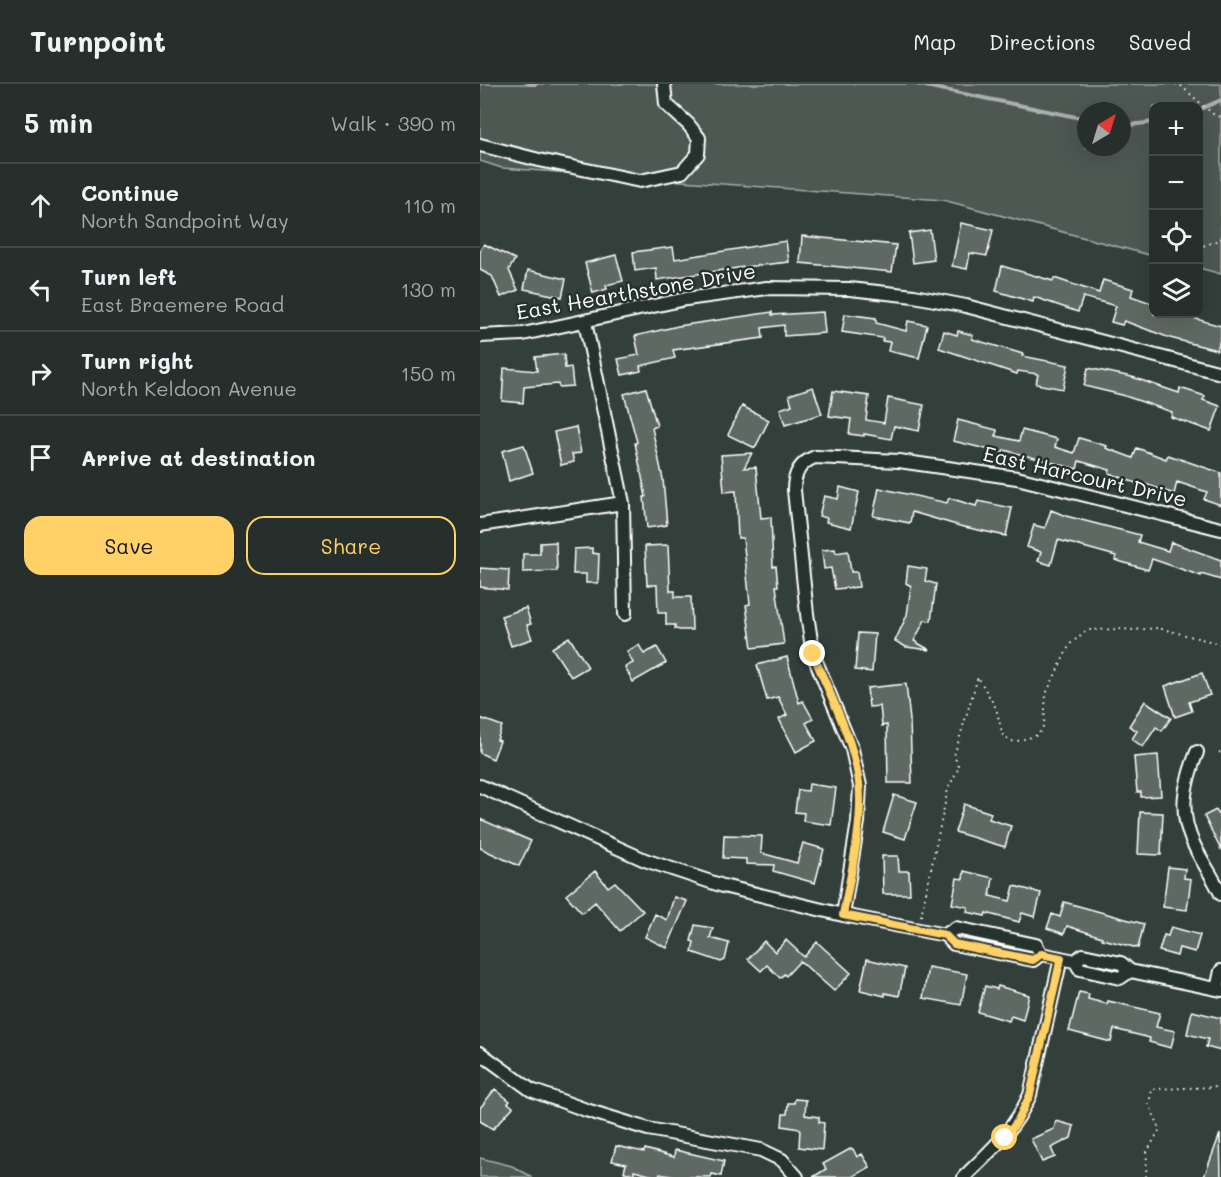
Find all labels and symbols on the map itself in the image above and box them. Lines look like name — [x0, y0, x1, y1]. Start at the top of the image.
north arrow — [1077, 102, 1131, 156]
street label: East Hearthstone Drive — [514, 256, 758, 325]
street label: East Harcourt Drive — [981, 439, 1190, 512]
route end — [799, 640, 825, 666]
route start — [991, 1124, 1017, 1150]

